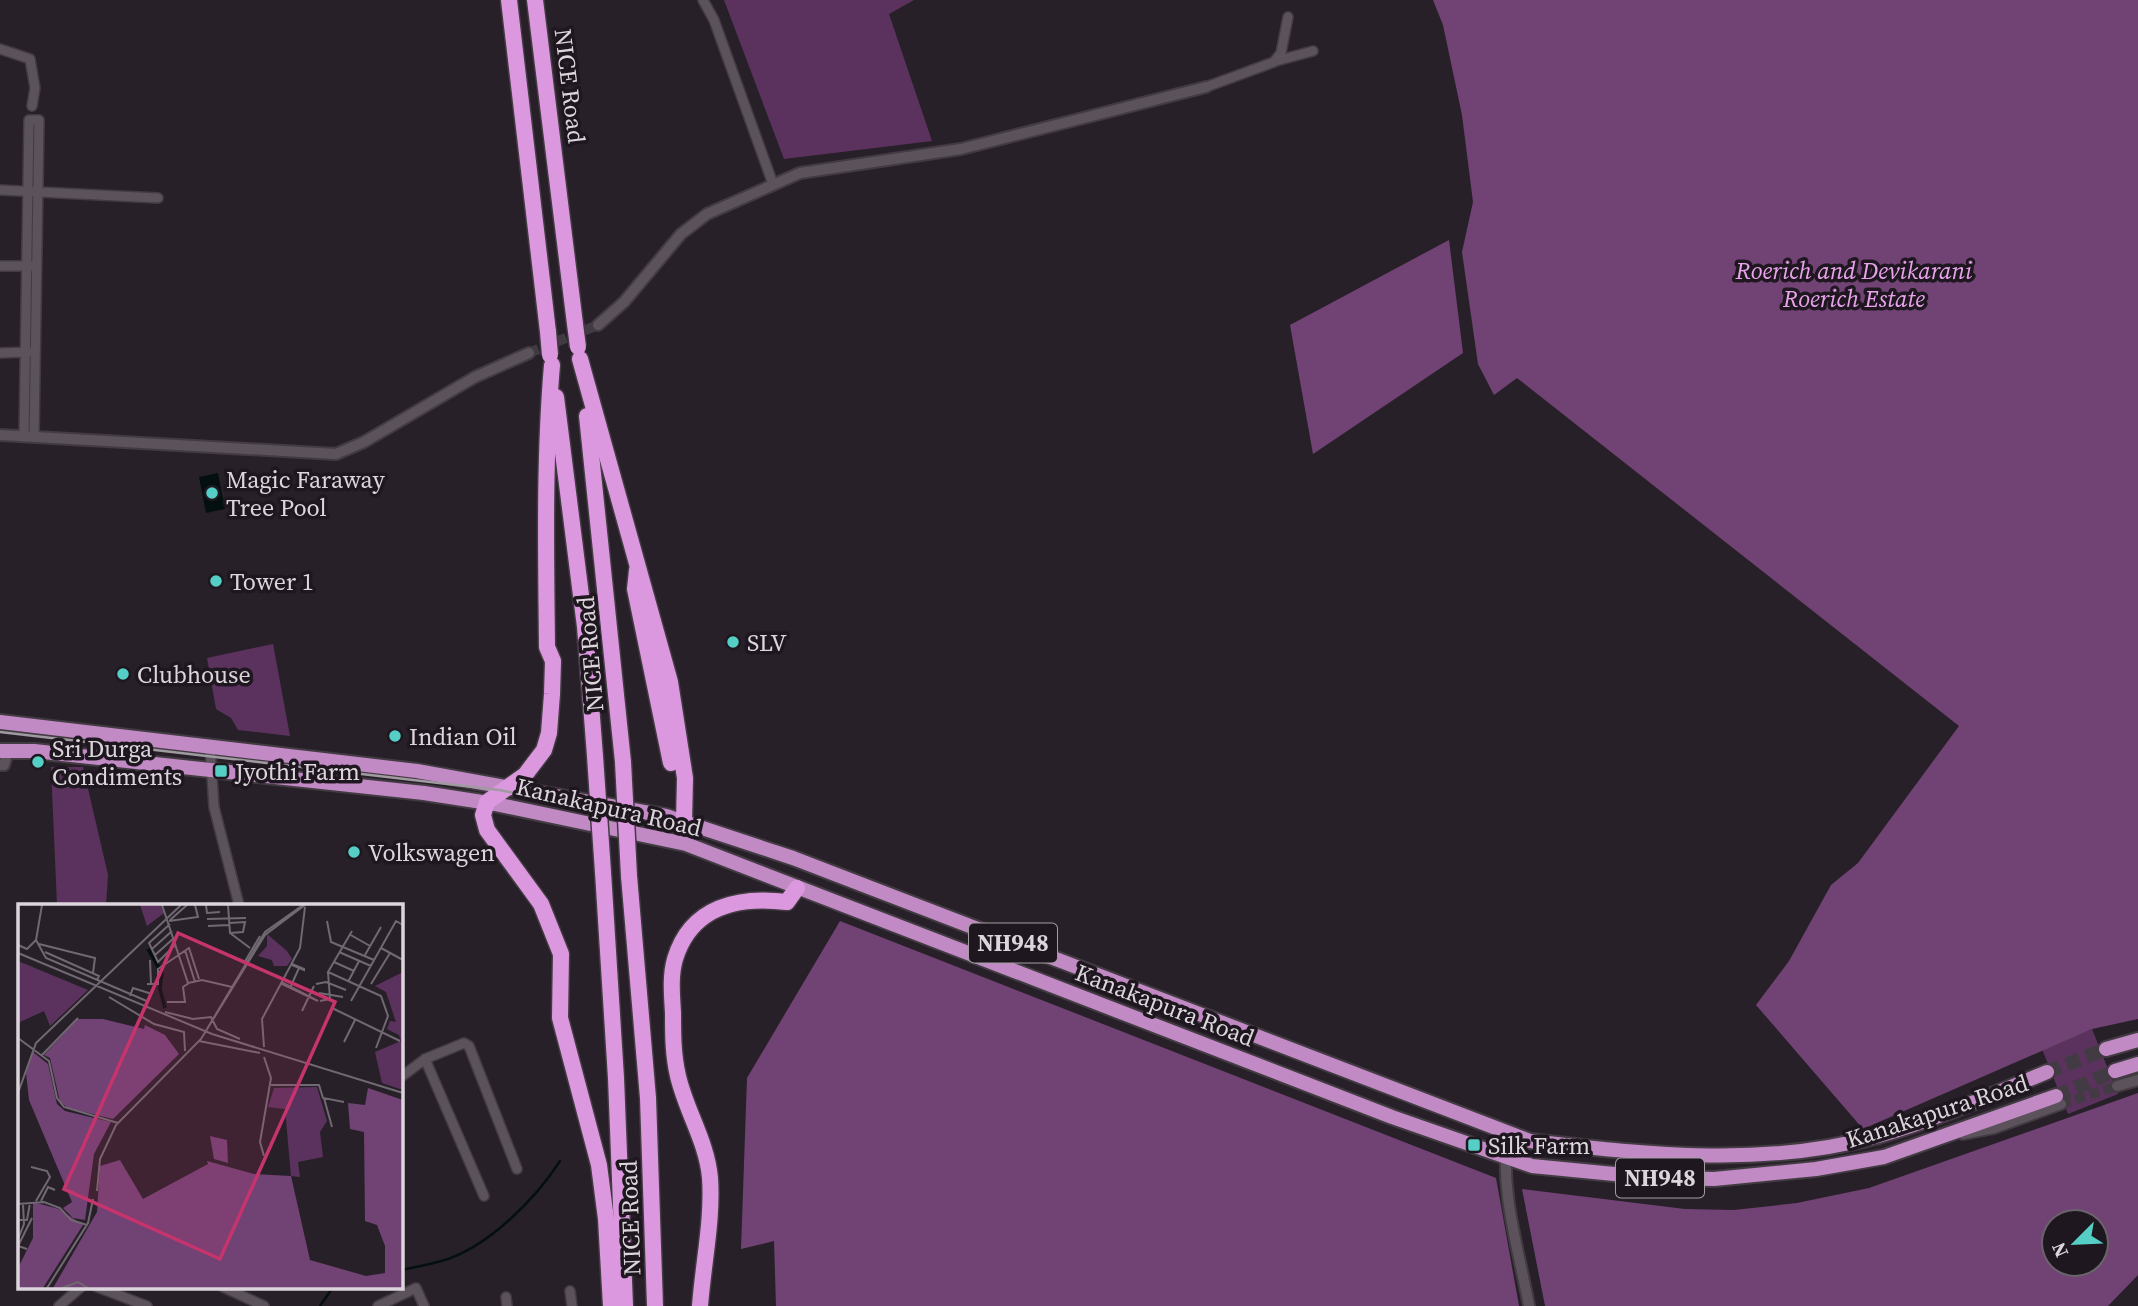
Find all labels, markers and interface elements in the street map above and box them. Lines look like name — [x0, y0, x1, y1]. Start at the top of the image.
street label: NICE Road — [547, 27, 593, 146]
park label: Roerich and Devikarani Roerich Estate — [1735, 254, 1973, 315]
place label: Magic Faraway Tree Pool — [226, 463, 386, 524]
marker: Magic Faraway Tree Pool — [204, 485, 220, 501]
place label: Tower 1 — [230, 565, 314, 598]
marker: Tower 1 — [208, 573, 224, 589]
street label: NICE Road — [569, 595, 611, 713]
place label: SLV — [747, 626, 787, 659]
marker: SLV — [725, 634, 741, 650]
place label: Clubhouse — [137, 658, 251, 691]
marker: Clubhouse — [115, 666, 131, 682]
place label: Indian Oil — [409, 720, 517, 753]
marker: Indian Oil — [387, 728, 403, 744]
place label: Sri Durga Condiments — [52, 732, 182, 793]
marker: Sri Durga Condiments — [30, 754, 46, 770]
place label: Jyothi Farm — [234, 755, 360, 788]
marker: Jyothi Farm — [213, 763, 229, 779]
street label: Kanakapura Road — [513, 770, 705, 844]
place label: Volkswagen — [368, 836, 495, 869]
marker: Volkswagen — [346, 844, 362, 860]
inset map — [18, 904, 402, 1288]
road number: NH948 — [969, 924, 1057, 962]
street label: Kanakapura Road — [1071, 956, 1260, 1054]
street label: Kanakapura Road — [1842, 1066, 2032, 1156]
place label: Silk Farm — [1488, 1129, 1590, 1162]
marker: Silk Farm — [1466, 1137, 1482, 1153]
road number: NH948 — [1616, 1158, 1704, 1198]
street label: NICE Road — [611, 1159, 649, 1276]
north arrow — [2040, 1208, 2110, 1278]
text: N — [2045, 1238, 2074, 1262]

